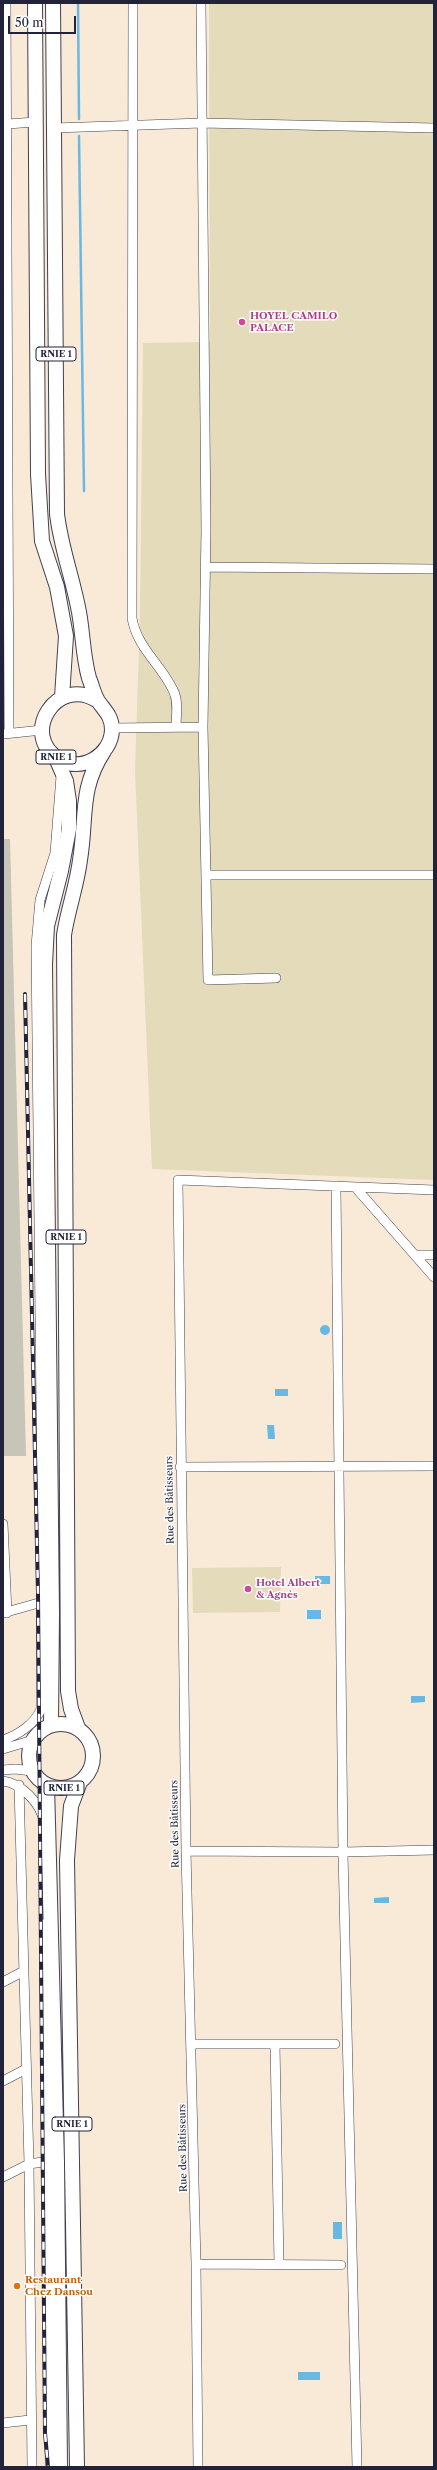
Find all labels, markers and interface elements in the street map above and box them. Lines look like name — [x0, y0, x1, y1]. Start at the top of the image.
scale bar — [10, 8, 78, 34]
text: 50 m — [15, 15, 44, 30]
place label: HOYEL CAMILO PALACE — [250, 310, 337, 334]
marker: HOYEL CAMILO PALACE — [237, 317, 247, 327]
road number: RNIE 1 — [36, 347, 76, 361]
road number: RNIE 1 — [36, 750, 76, 764]
road number: RNIE 1 — [46, 1230, 86, 1244]
street label: Rue des Bâtisseurs — [163, 1456, 177, 1544]
place label: Hotel Albert & Agnès — [256, 1577, 320, 1600]
marker: Hotel Albert & Agnès — [243, 1584, 253, 1594]
street label: Rue des Bâtisseurs — [168, 1780, 182, 1868]
road number: RNIE 1 — [44, 1781, 84, 1795]
street label: Rue des Bâtisseurs — [176, 2104, 190, 2192]
road number: RNIE 1 — [52, 2117, 92, 2131]
place label: Restaurant Chez Dansou — [25, 2274, 93, 2298]
marker: Restaurant Chez Dansou — [12, 2281, 22, 2291]

